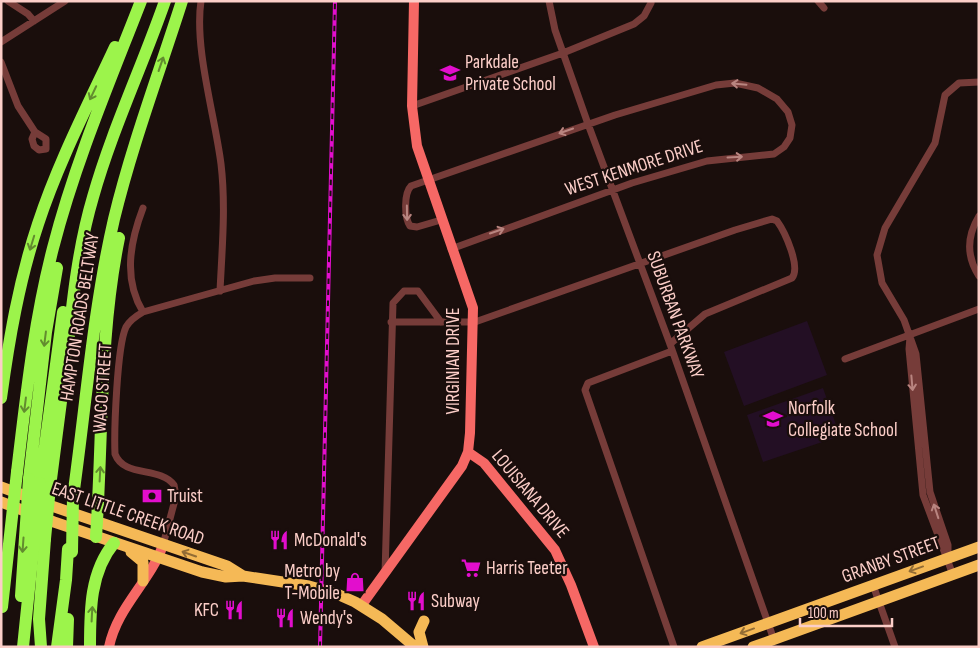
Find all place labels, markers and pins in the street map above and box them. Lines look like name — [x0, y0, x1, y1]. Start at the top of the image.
place label: Parkdale Private School — [465, 51, 556, 96]
school or university icon: Parkdale Private School — [439, 62, 461, 84]
place label: Norfolk Collegiate School — [788, 397, 898, 442]
school or university icon: Norfolk Collegiate School — [762, 408, 784, 430]
bank icon: Truist — [141, 485, 163, 507]
place label: Truist — [167, 485, 203, 508]
restaurant icon: McDonald's — [268, 529, 290, 551]
place label: McDonald's — [294, 529, 367, 552]
supermarket icon: Harris Teeter — [460, 557, 482, 579]
place label: Harris Teeter — [486, 557, 568, 580]
place label: Metro by T-Mobile — [284, 560, 341, 605]
shop icon: Metro by T-Mobile — [344, 571, 366, 593]
restaurant icon: Subway — [405, 590, 427, 612]
place label: Subway — [431, 590, 480, 613]
place label: KFC — [194, 599, 219, 622]
restaurant icon: KFC — [223, 599, 245, 621]
restaurant icon: Wendy's — [274, 607, 296, 629]
place label: Wendy's — [300, 607, 353, 630]

